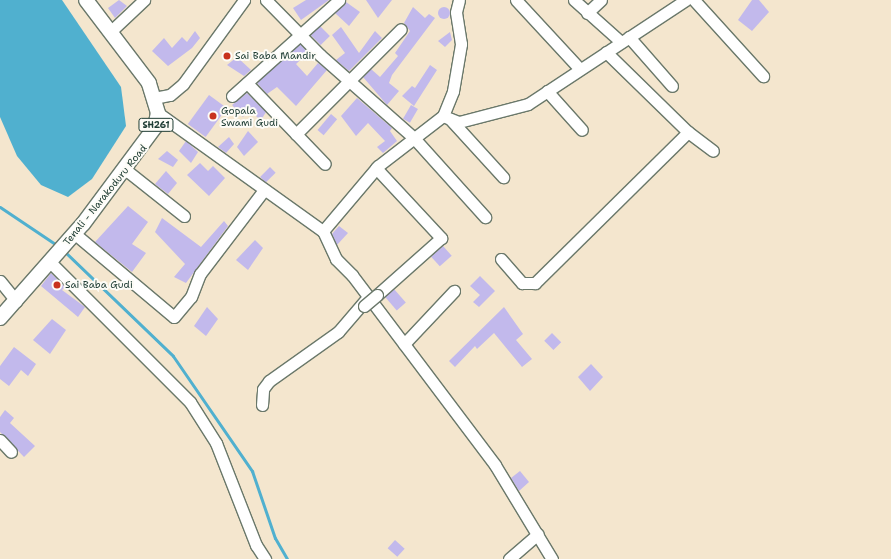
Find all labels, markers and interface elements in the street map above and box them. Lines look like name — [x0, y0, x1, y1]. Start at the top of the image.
place label: Sai Baba Mandir — [235, 50, 316, 62]
marker: Sai Baba Mandir — [222, 51, 232, 61]
place label: Gopala Swami Gudi — [221, 104, 278, 128]
marker: Gopala Swami Gudi — [208, 111, 218, 121]
road number: SH261 — [138, 118, 174, 132]
street label: Tenali - Narakoduru Road — [61, 142, 149, 248]
place label: Sai Baba Gudi — [65, 279, 133, 291]
marker: Sai Baba Gudi — [52, 280, 62, 290]

